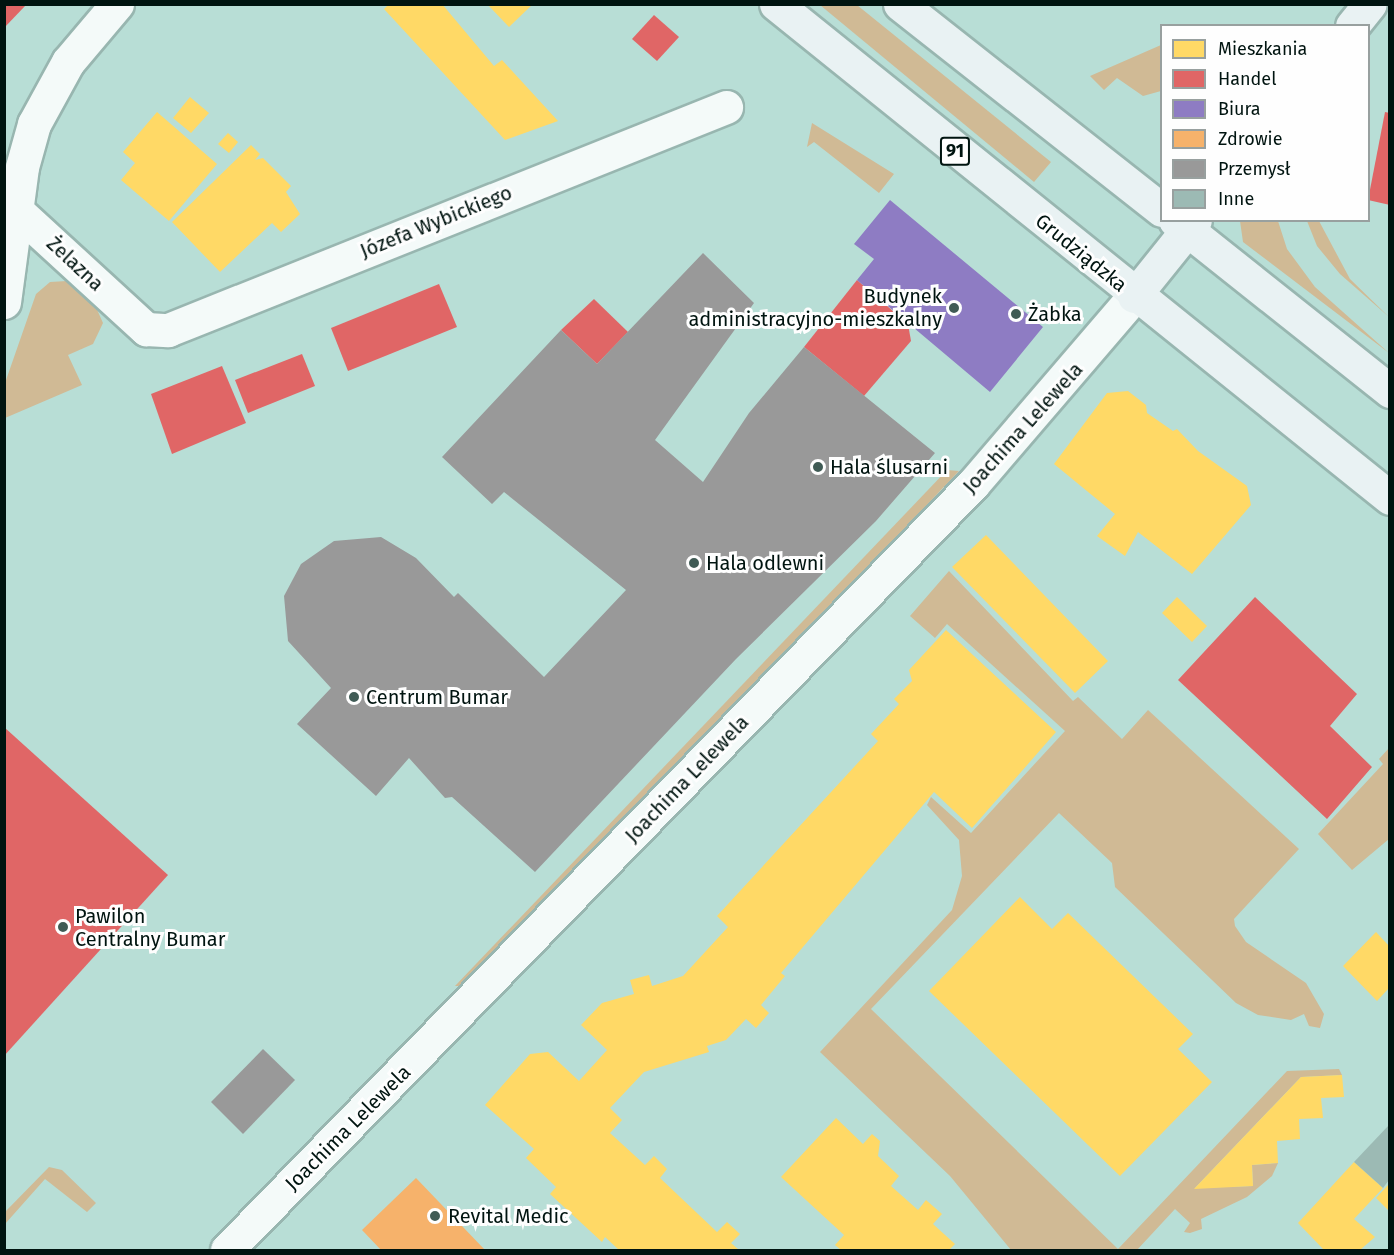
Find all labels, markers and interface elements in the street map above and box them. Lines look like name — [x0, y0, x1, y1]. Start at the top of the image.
legend — [1160, 24, 1370, 222]
text: Mieszkania — [1218, 38, 1307, 60]
text: Handel — [1218, 68, 1276, 90]
text: Biura — [1218, 98, 1261, 120]
text: Zdrowie — [1218, 128, 1282, 150]
road number: 91 — [938, 136, 972, 166]
text: Przemysł — [1218, 158, 1290, 180]
street label: Józefa Wybickiego — [357, 181, 515, 263]
text: Inne — [1218, 188, 1254, 210]
street label: Grudziądzka — [1030, 209, 1132, 297]
street label: Żelazna — [42, 232, 108, 296]
place label: Budynek administracyjno-mieszkalny — [688, 284, 942, 331]
marker: Budynek administracyjno-mieszkalny — [947, 301, 961, 315]
place label: Żabka — [1028, 302, 1082, 326]
marker: Żabka — [1009, 307, 1023, 321]
street label: Joachima Lelewela — [958, 358, 1088, 498]
place label: Hala ślusarni — [830, 455, 948, 479]
marker: Hala ślusarni — [811, 460, 825, 474]
place label: Hala odlewni — [706, 551, 824, 575]
marker: Hala odlewni — [687, 556, 701, 570]
place label: Centrum Bumar — [366, 685, 508, 709]
marker: Centrum Bumar — [347, 690, 361, 704]
street label: Joachima Lelewela — [620, 710, 754, 848]
place label: Pawilon Centralny Bumar — [75, 904, 225, 951]
marker: Pawilon Centralny Bumar — [56, 920, 70, 934]
street label: Joachima Lelewela — [280, 1060, 416, 1196]
place label: Revital Medic — [448, 1204, 569, 1228]
marker: Revital Medic — [426, 1207, 444, 1225]

